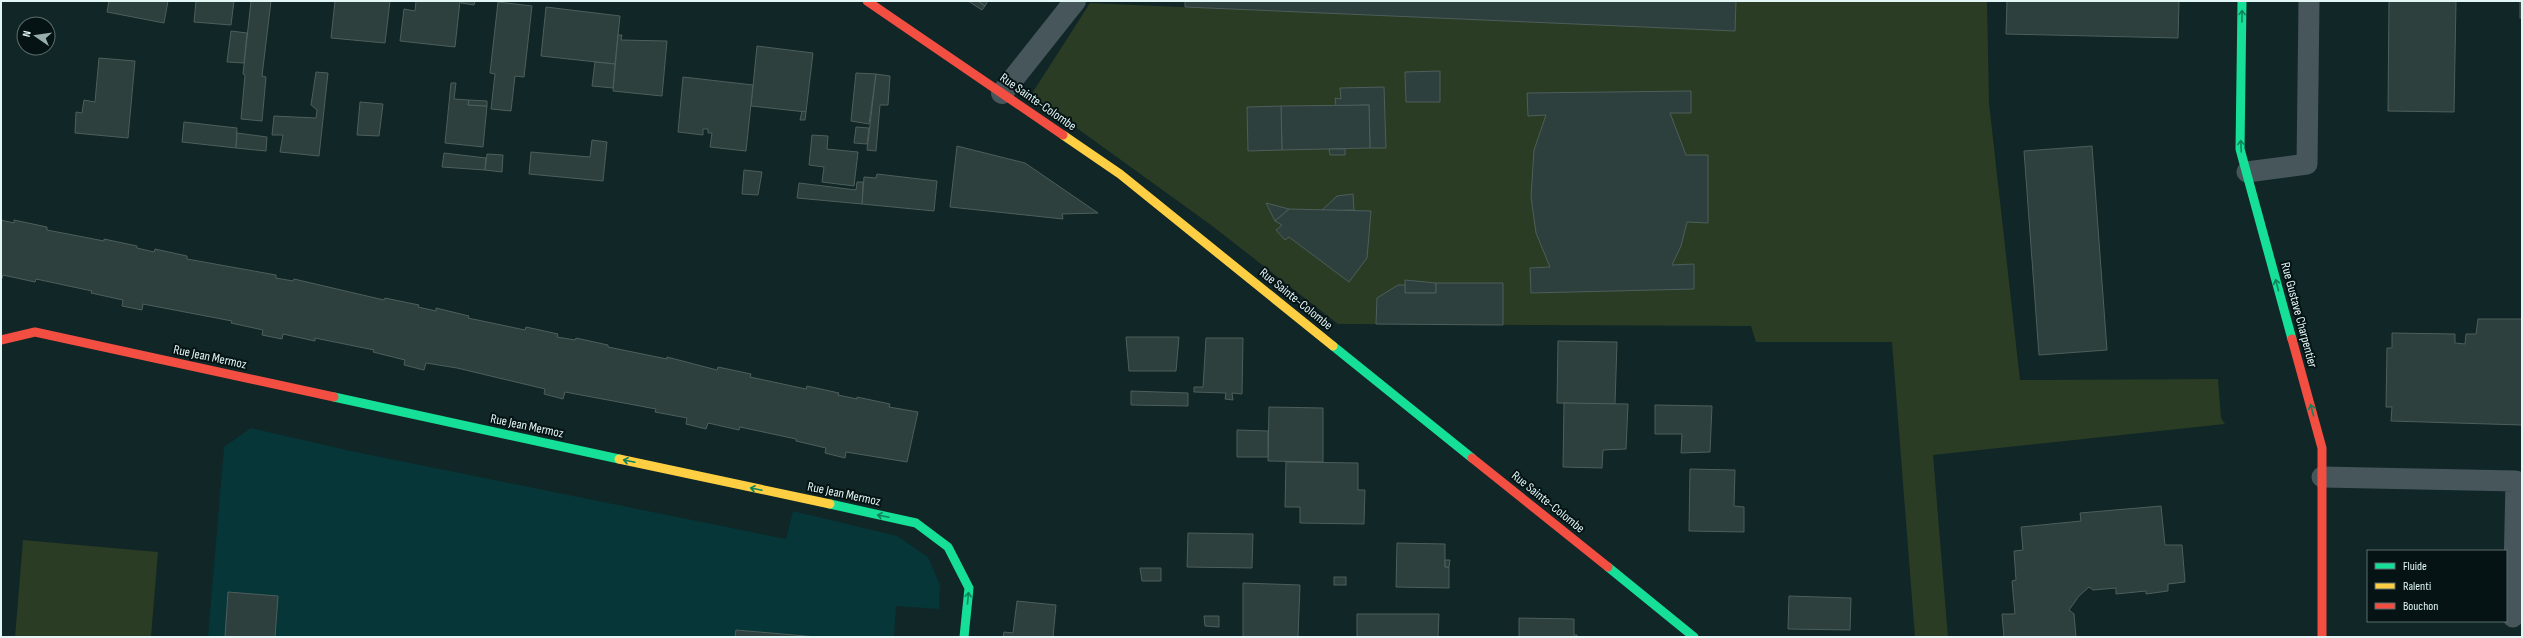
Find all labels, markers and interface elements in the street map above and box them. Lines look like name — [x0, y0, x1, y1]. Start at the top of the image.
one-way arrow — [2238, 10, 2246, 23]
north arrow — [16, 16, 56, 56]
text: N — [20, 29, 34, 38]
street label: Rue Sainte-Colombe — [997, 70, 1079, 134]
one-way arrow — [2237, 139, 2244, 152]
street label: Rue Gustave Charpentier — [2277, 260, 2321, 370]
street label: Rue Sainte-Colombe — [1256, 265, 1336, 333]
one-way arrow — [2273, 278, 2280, 291]
street label: Rue Jean Mermoz — [172, 341, 248, 373]
one-way arrow — [2307, 404, 2315, 417]
street label: Rue Jean Mermoz — [489, 410, 565, 442]
one-way arrow — [622, 457, 635, 465]
street label: Rue Sainte-Colombe — [1508, 468, 1588, 536]
street label: Rue Jean Mermoz — [806, 478, 882, 510]
one-way arrow — [749, 484, 762, 492]
one-way arrow — [877, 512, 890, 520]
legend — [2367, 550, 2507, 622]
text: Fluide — [2403, 559, 2427, 574]
text: Ralenti — [2403, 579, 2431, 594]
one-way arrow — [964, 592, 971, 605]
text: Bouchon — [2403, 599, 2438, 614]

